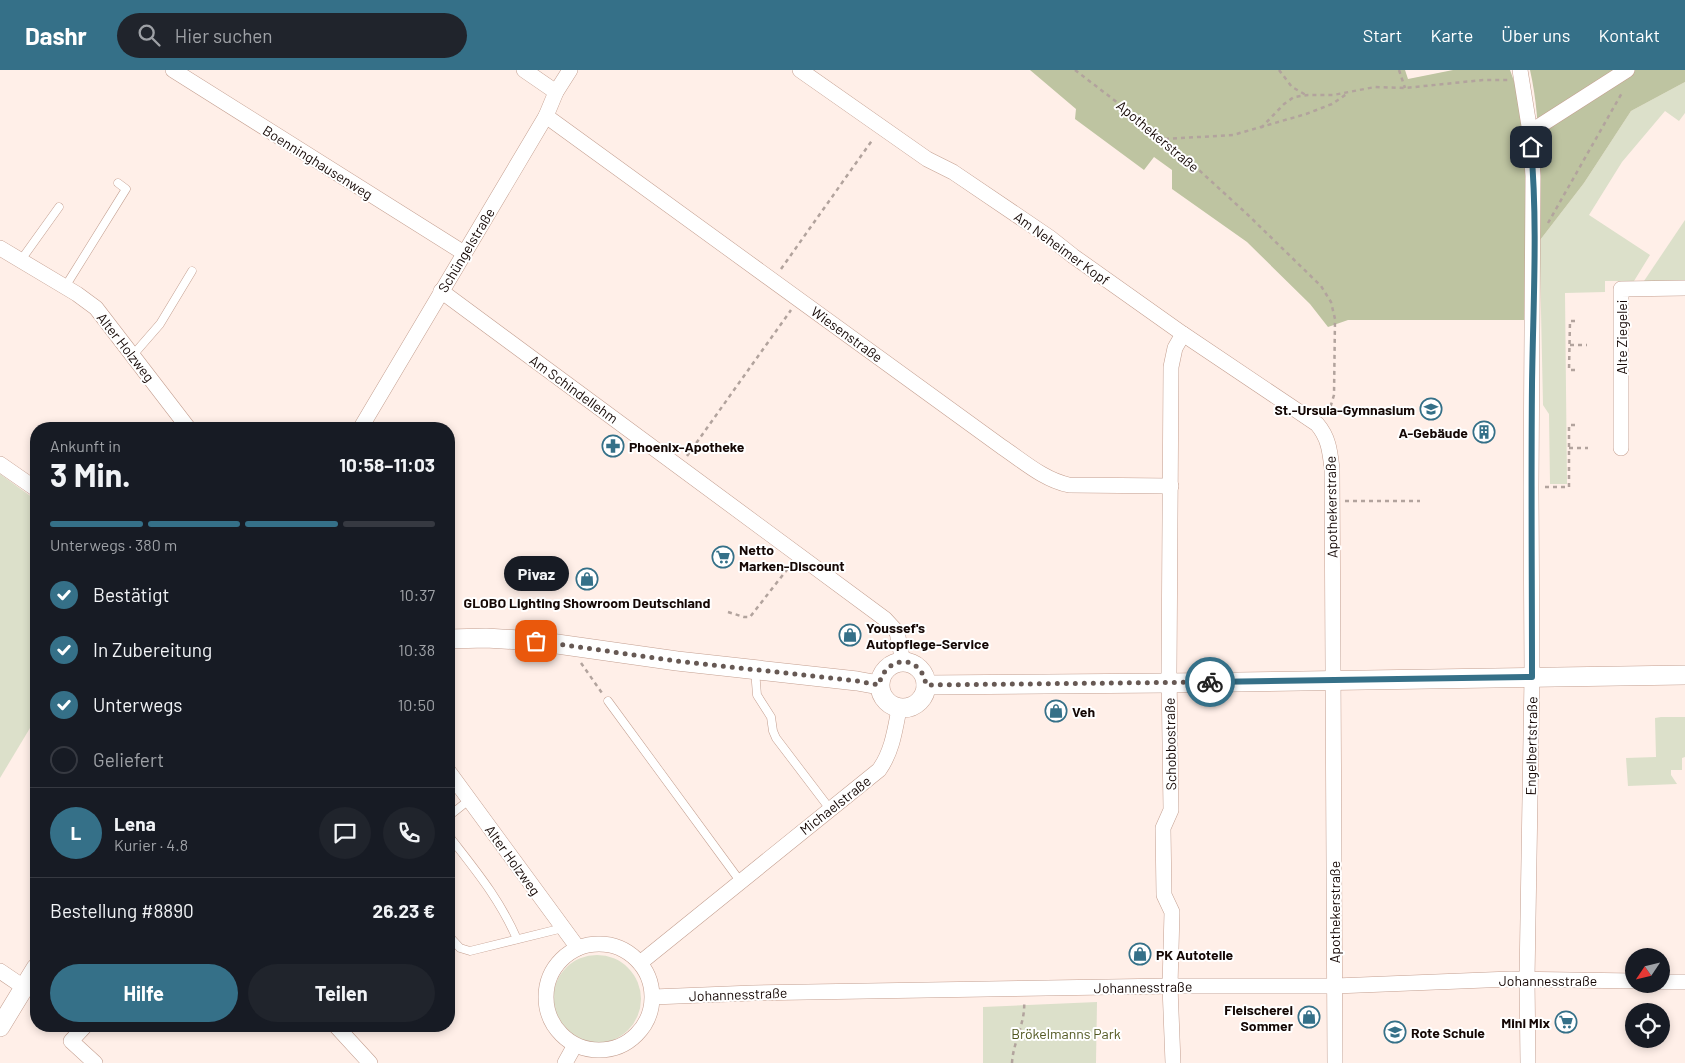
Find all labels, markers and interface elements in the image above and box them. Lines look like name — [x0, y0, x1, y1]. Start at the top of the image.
search box — [117, 13, 467, 58]
text: Dashr — [25, 21, 87, 50]
icon: search — [135, 21, 163, 49]
text: Hier suchen — [175, 24, 273, 47]
text: Start — [1363, 24, 1402, 46]
text: Karte — [1430, 24, 1473, 46]
text: Über uns — [1501, 24, 1570, 46]
text: Kontakt — [1598, 24, 1660, 46]
street label: Apothekerstraße — [1113, 97, 1203, 175]
street label: Boenninghausenweg — [260, 121, 376, 203]
pin — [1510, 126, 1552, 168]
icon: home — [1517, 133, 1545, 161]
street label: Schüngelstraße — [434, 205, 498, 295]
street label: Am Neheimer Kopf — [1011, 208, 1113, 288]
street label: Alte Ziegelei — [1613, 300, 1630, 374]
street label: Wiesenstraße — [808, 302, 886, 366]
street label: Alter Holzweg — [94, 309, 158, 385]
street label: Am Schindellehm — [527, 351, 621, 427]
school or university icon: St.-Ursula-Gymnasium — [1419, 397, 1443, 421]
place label: St.-Ursula-Gymnasium — [1274, 401, 1415, 418]
building icon: A-Gebäude — [1472, 420, 1496, 444]
place label: A-Gebäude — [1398, 424, 1468, 441]
pharmacy icon: Phoenix-Apotheke — [601, 434, 625, 458]
text: Ankunft in — [50, 436, 121, 455]
place label: Phoenix-Apotheke — [629, 438, 745, 455]
text: 10:58–11:03 — [339, 453, 435, 476]
text: 3 Min. — [50, 455, 131, 493]
street label: Apothekerstraße — [1322, 456, 1340, 558]
text: Unterwegs · 380 m — [50, 535, 177, 554]
place label: Netto Marken-Discount — [739, 541, 845, 574]
supermarket icon: Netto Marken-Discount — [711, 545, 735, 569]
callout: Pivaz — [504, 556, 568, 591]
text: Pivaz — [518, 564, 555, 583]
shop icon: GLOBO Lighting Showroom Deutschland — [575, 567, 599, 591]
icon: check — [50, 581, 78, 609]
text: Bestätigt — [93, 583, 169, 606]
text: 10:37 — [399, 585, 435, 604]
place label: GLOBO Lighting Showroom Deutschland — [464, 594, 710, 611]
place label: Youssef's Autopflege-Service — [866, 619, 989, 652]
pin — [515, 620, 557, 662]
shop icon: Youssef's Autopflege-Service — [838, 623, 862, 647]
icon: bag — [522, 627, 550, 655]
icon: check — [50, 636, 78, 664]
text: In Zubereitung — [93, 638, 212, 661]
text: 10:38 — [398, 640, 435, 659]
courier — [1185, 657, 1235, 707]
icon: bike — [1196, 668, 1224, 696]
icon: check — [50, 691, 78, 719]
text: Unterwegs — [93, 693, 182, 716]
text: 10:50 — [398, 695, 435, 714]
street label: Engelbertstraße — [1522, 696, 1540, 796]
street label: Schobbostraße — [1161, 698, 1179, 790]
shop icon: Veh — [1044, 699, 1068, 723]
place label: Veh — [1072, 703, 1095, 720]
text: Geliefert — [93, 748, 164, 771]
street label: Michaelstraße — [796, 772, 874, 838]
button: chat — [319, 807, 371, 859]
button: phone — [383, 807, 435, 859]
text: Lena — [114, 812, 156, 835]
text: L — [71, 821, 81, 844]
street label: Alter Holzweg — [482, 821, 544, 899]
text: Kurier · 4.8 — [114, 835, 188, 854]
street label: Apothekerstraße — [1326, 861, 1343, 963]
text: Bestellung #8890 — [50, 899, 194, 922]
text: 26.23 € — [373, 899, 435, 922]
shop icon: PK Autoteile — [1128, 942, 1152, 966]
place label: PK Autoteile — [1156, 946, 1234, 963]
north arrow — [1625, 948, 1670, 992]
map controls — [1625, 948, 1670, 1048]
button: Hilfe — [50, 964, 238, 1022]
button: Teilen — [248, 964, 435, 1022]
street label: Johannesstraße — [1499, 972, 1597, 989]
street label: Johannesstraße — [1094, 978, 1192, 996]
street label: Johannesstraße — [688, 984, 788, 1004]
place label: Fleischerei Sommer — [1224, 1001, 1294, 1034]
button: locate — [1625, 1003, 1670, 1048]
shop icon: Fleischerei Sommer — [1297, 1005, 1321, 1029]
supermarket icon: Mini Mix — [1554, 1010, 1578, 1034]
place label: Mini Mix — [1501, 1014, 1550, 1031]
school or university icon: Rote Schule — [1383, 1020, 1407, 1044]
place label: Rote Schule — [1411, 1024, 1485, 1041]
park label: Brökelmanns Park — [1011, 1025, 1121, 1042]

